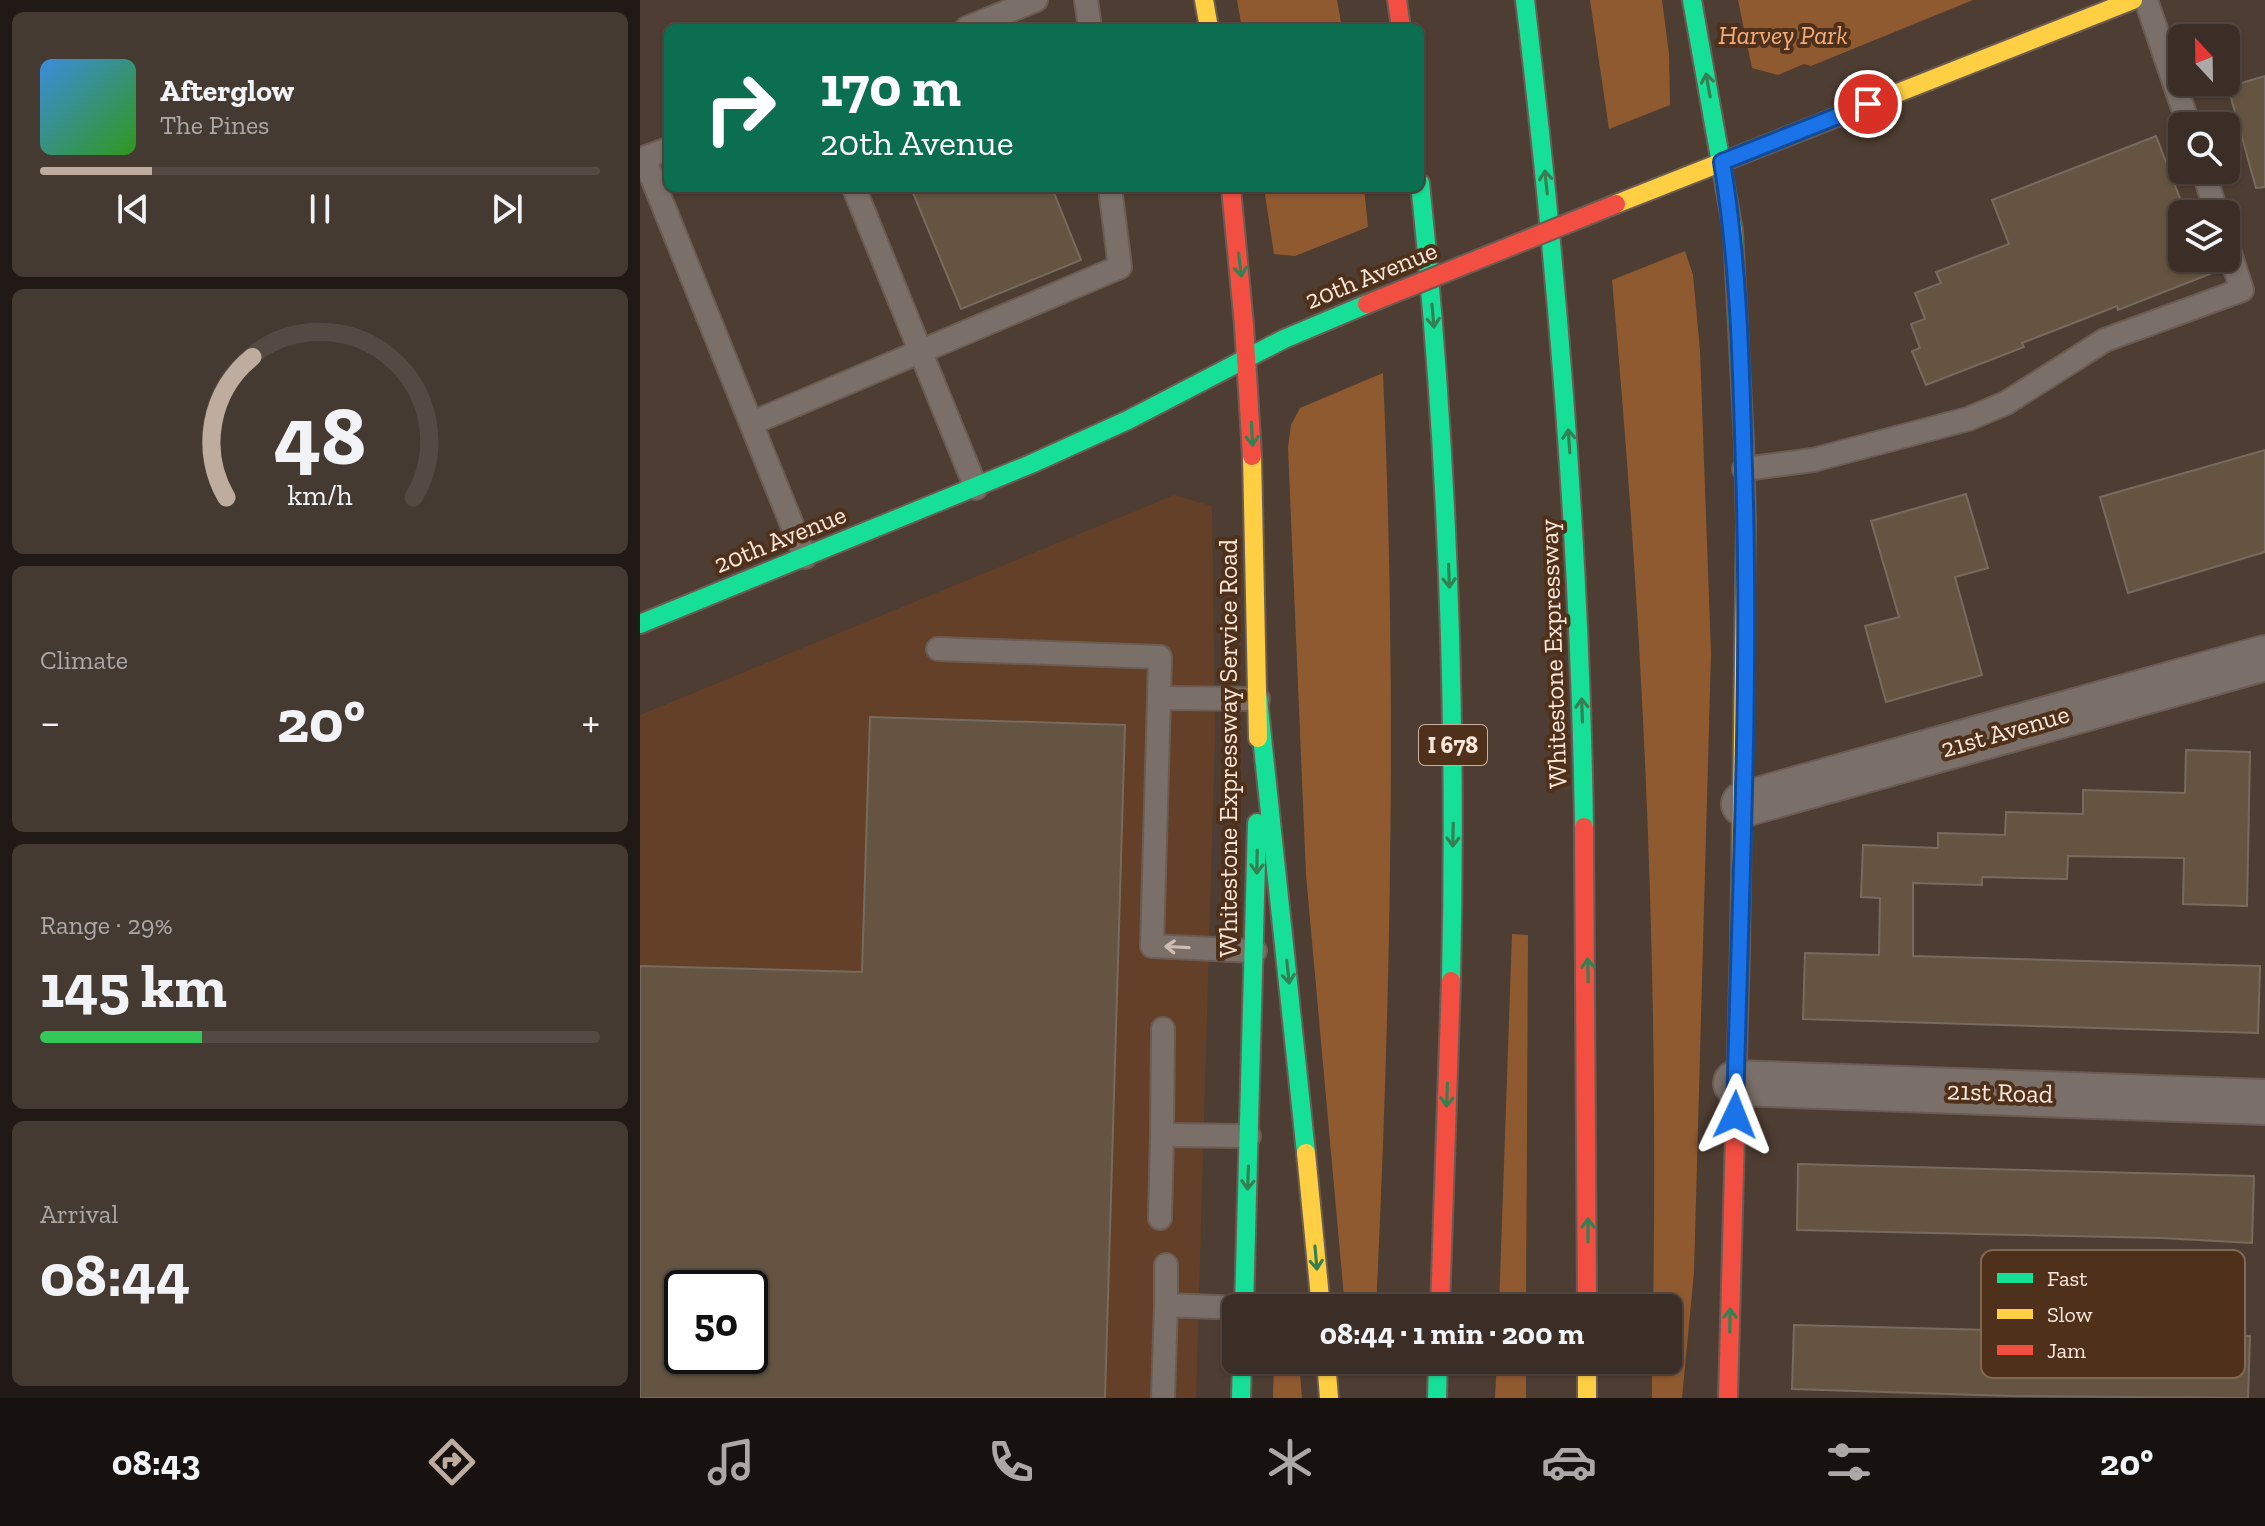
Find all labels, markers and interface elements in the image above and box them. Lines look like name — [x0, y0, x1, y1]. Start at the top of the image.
park label: Harvey Park — [1718, 19, 1848, 51]
north arrow — [2168, 24, 2240, 96]
map controls — [2168, 24, 2240, 272]
text: 170 m — [820, 53, 961, 120]
icon: right — [688, 56, 792, 160]
pin — [1834, 70, 1902, 138]
text: Afterglow — [160, 73, 294, 109]
one-way arrow — [1699, 73, 1714, 98]
icon: arrive — [1846, 82, 1890, 126]
text: The Pines — [160, 109, 270, 141]
button: search — [2168, 112, 2240, 184]
text: 20th Avenue — [820, 121, 1014, 164]
one-way arrow — [1538, 169, 1553, 196]
icon: previous — [111, 187, 155, 231]
icon: pause — [298, 187, 342, 231]
icon: next — [485, 187, 529, 231]
button: layers — [2168, 200, 2240, 272]
street label: 20th Avenue — [1300, 234, 1442, 316]
one-way arrow — [1232, 252, 1247, 278]
one-way arrow — [1425, 302, 1440, 329]
text: 48 — [274, 384, 366, 484]
one-way arrow — [1245, 420, 1260, 447]
one-way arrow — [1561, 428, 1576, 455]
text: km/h — [287, 478, 353, 512]
street label: 20th Avenue — [709, 498, 851, 580]
street label: Whitestone Expressway — [1532, 518, 1574, 789]
street label: Whitestone Expressway Service Road — [1212, 539, 1244, 957]
one-way arrow — [1441, 562, 1456, 589]
text: Climate — [40, 644, 128, 676]
text: 20° — [277, 685, 365, 757]
text: − — [40, 695, 61, 748]
text: + — [581, 695, 600, 748]
one-way arrow — [1574, 697, 1589, 724]
street label: 21st Avenue — [1937, 697, 2073, 765]
road number: I 678 — [1419, 725, 1487, 765]
one-way arrow — [1445, 821, 1461, 848]
one-way arrow — [1249, 848, 1264, 875]
text: Range · 29% — [40, 909, 173, 941]
one-way arrow — [1164, 940, 1191, 955]
text: 145 km — [40, 950, 227, 1022]
one-way arrow — [1580, 957, 1596, 984]
one-way arrow — [1281, 958, 1296, 985]
position arrow — [1693, 1073, 1777, 1157]
street label: 21st Road — [1946, 1074, 2054, 1110]
one-way arrow — [1440, 1081, 1455, 1108]
one-way arrow — [1240, 1164, 1255, 1191]
text: Arrival — [40, 1198, 118, 1230]
one-way arrow — [1580, 1217, 1596, 1244]
text: 08:44 — [40, 1239, 190, 1311]
one-way arrow — [1309, 1244, 1324, 1271]
legend — [1981, 1250, 2245, 1378]
text: Fast — [2047, 1265, 2088, 1292]
speed limit sign: 50 — [664, 1270, 768, 1374]
text: Slow — [2047, 1301, 2093, 1328]
one-way arrow — [1722, 1307, 1737, 1334]
text: 08:44 · 1 min · 200 m — [1320, 1316, 1584, 1352]
text: Jam — [2047, 1337, 2086, 1364]
icon: directions — [424, 1434, 480, 1490]
icon: music — [703, 1434, 759, 1490]
icon: phone — [983, 1434, 1039, 1490]
icon: climate — [1262, 1434, 1318, 1490]
icon: car — [1541, 1434, 1597, 1490]
icon: filters — [1821, 1434, 1877, 1490]
text: 08:43 — [112, 1441, 200, 1484]
text: 20° — [2100, 1441, 2153, 1484]

